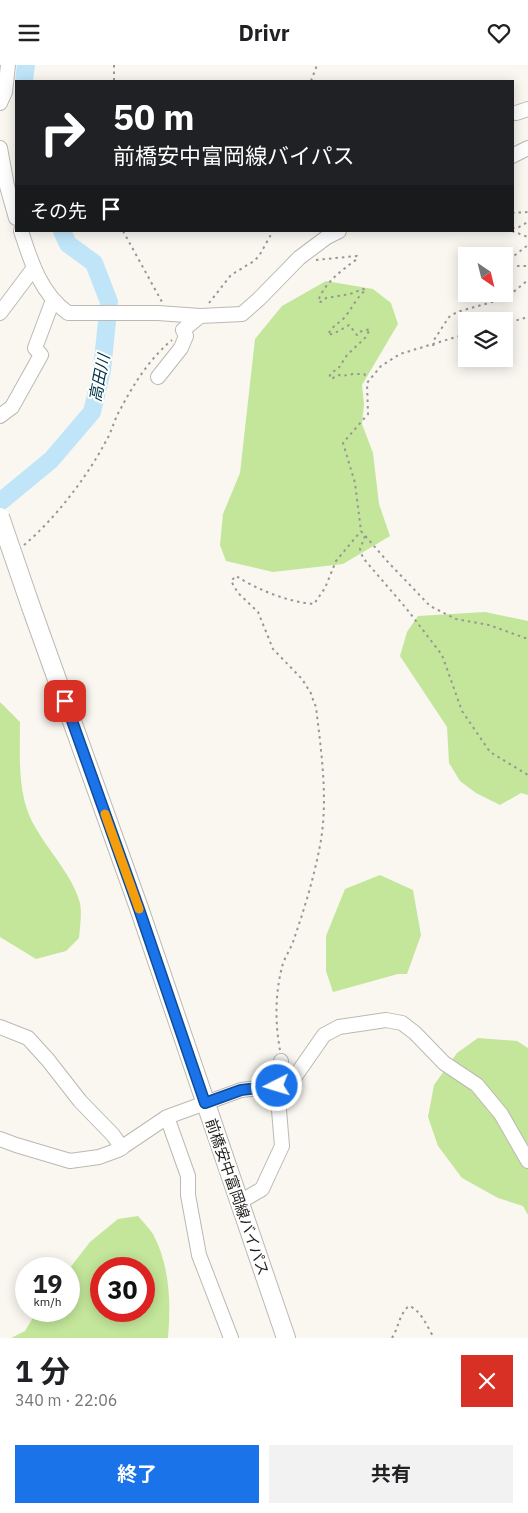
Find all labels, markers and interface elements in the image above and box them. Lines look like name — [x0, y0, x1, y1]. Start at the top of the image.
text: Drivr — [238, 18, 290, 47]
icon: menu — [15, 19, 43, 47]
icon: heart — [485, 19, 513, 47]
text: 50 m — [113, 94, 195, 140]
icon: right — [30, 100, 95, 165]
text: 前橋安中富岡線バイパス — [113, 141, 355, 170]
icon: arrive — [97, 195, 125, 223]
text: その先 — [30, 199, 87, 223]
north arrow — [458, 247, 512, 303]
map controls — [458, 247, 513, 367]
button: layers — [458, 312, 513, 367]
water label: 高田川 — [85, 351, 114, 403]
pin — [44, 680, 86, 722]
icon: arrive — [51, 687, 79, 715]
position arrow — [250, 1059, 302, 1111]
street label: 前橋安中富岡線バイパス — [202, 1116, 273, 1278]
speed limit sign: 30 — [90, 1257, 155, 1322]
text: 19 — [32, 1267, 63, 1300]
text: km/h — [33, 1294, 62, 1309]
text: 1 分 — [15, 1351, 70, 1390]
button: close — [461, 1355, 513, 1407]
text: 340 m · 22:06 — [15, 1390, 117, 1410]
button: 終了 — [15, 1445, 259, 1503]
button: 共有 — [269, 1445, 513, 1503]

